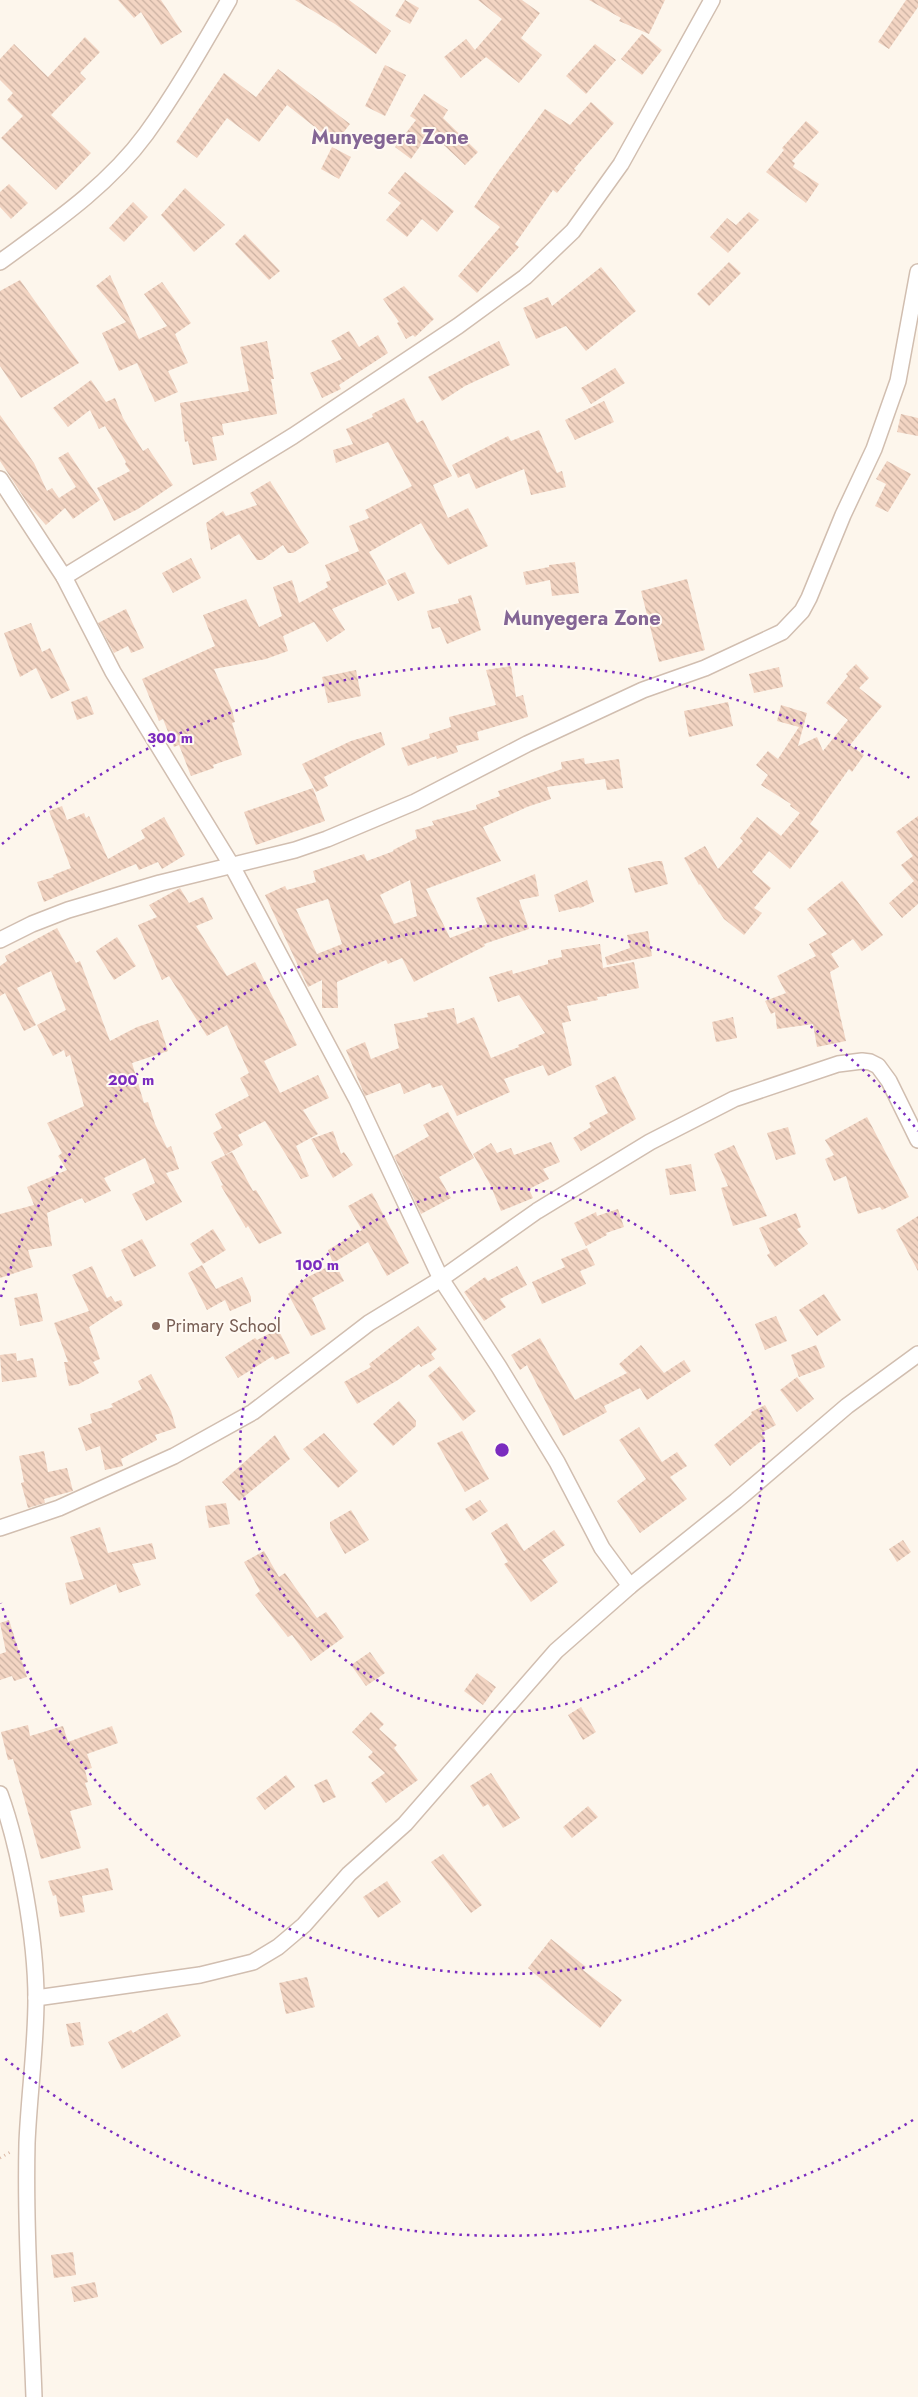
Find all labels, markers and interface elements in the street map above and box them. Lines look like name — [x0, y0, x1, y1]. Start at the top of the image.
district label: Munyegera Zone — [311, 123, 469, 152]
district label: Munyegera Zone — [503, 604, 661, 633]
text: 300 m — [147, 727, 193, 749]
text: 200 m — [108, 1069, 154, 1091]
text: 100 m — [295, 1254, 339, 1276]
place label: Primary School — [166, 1313, 281, 1339]
marker: Primary School — [150, 1320, 162, 1332]
centre of rings — [493, 1441, 511, 1459]

